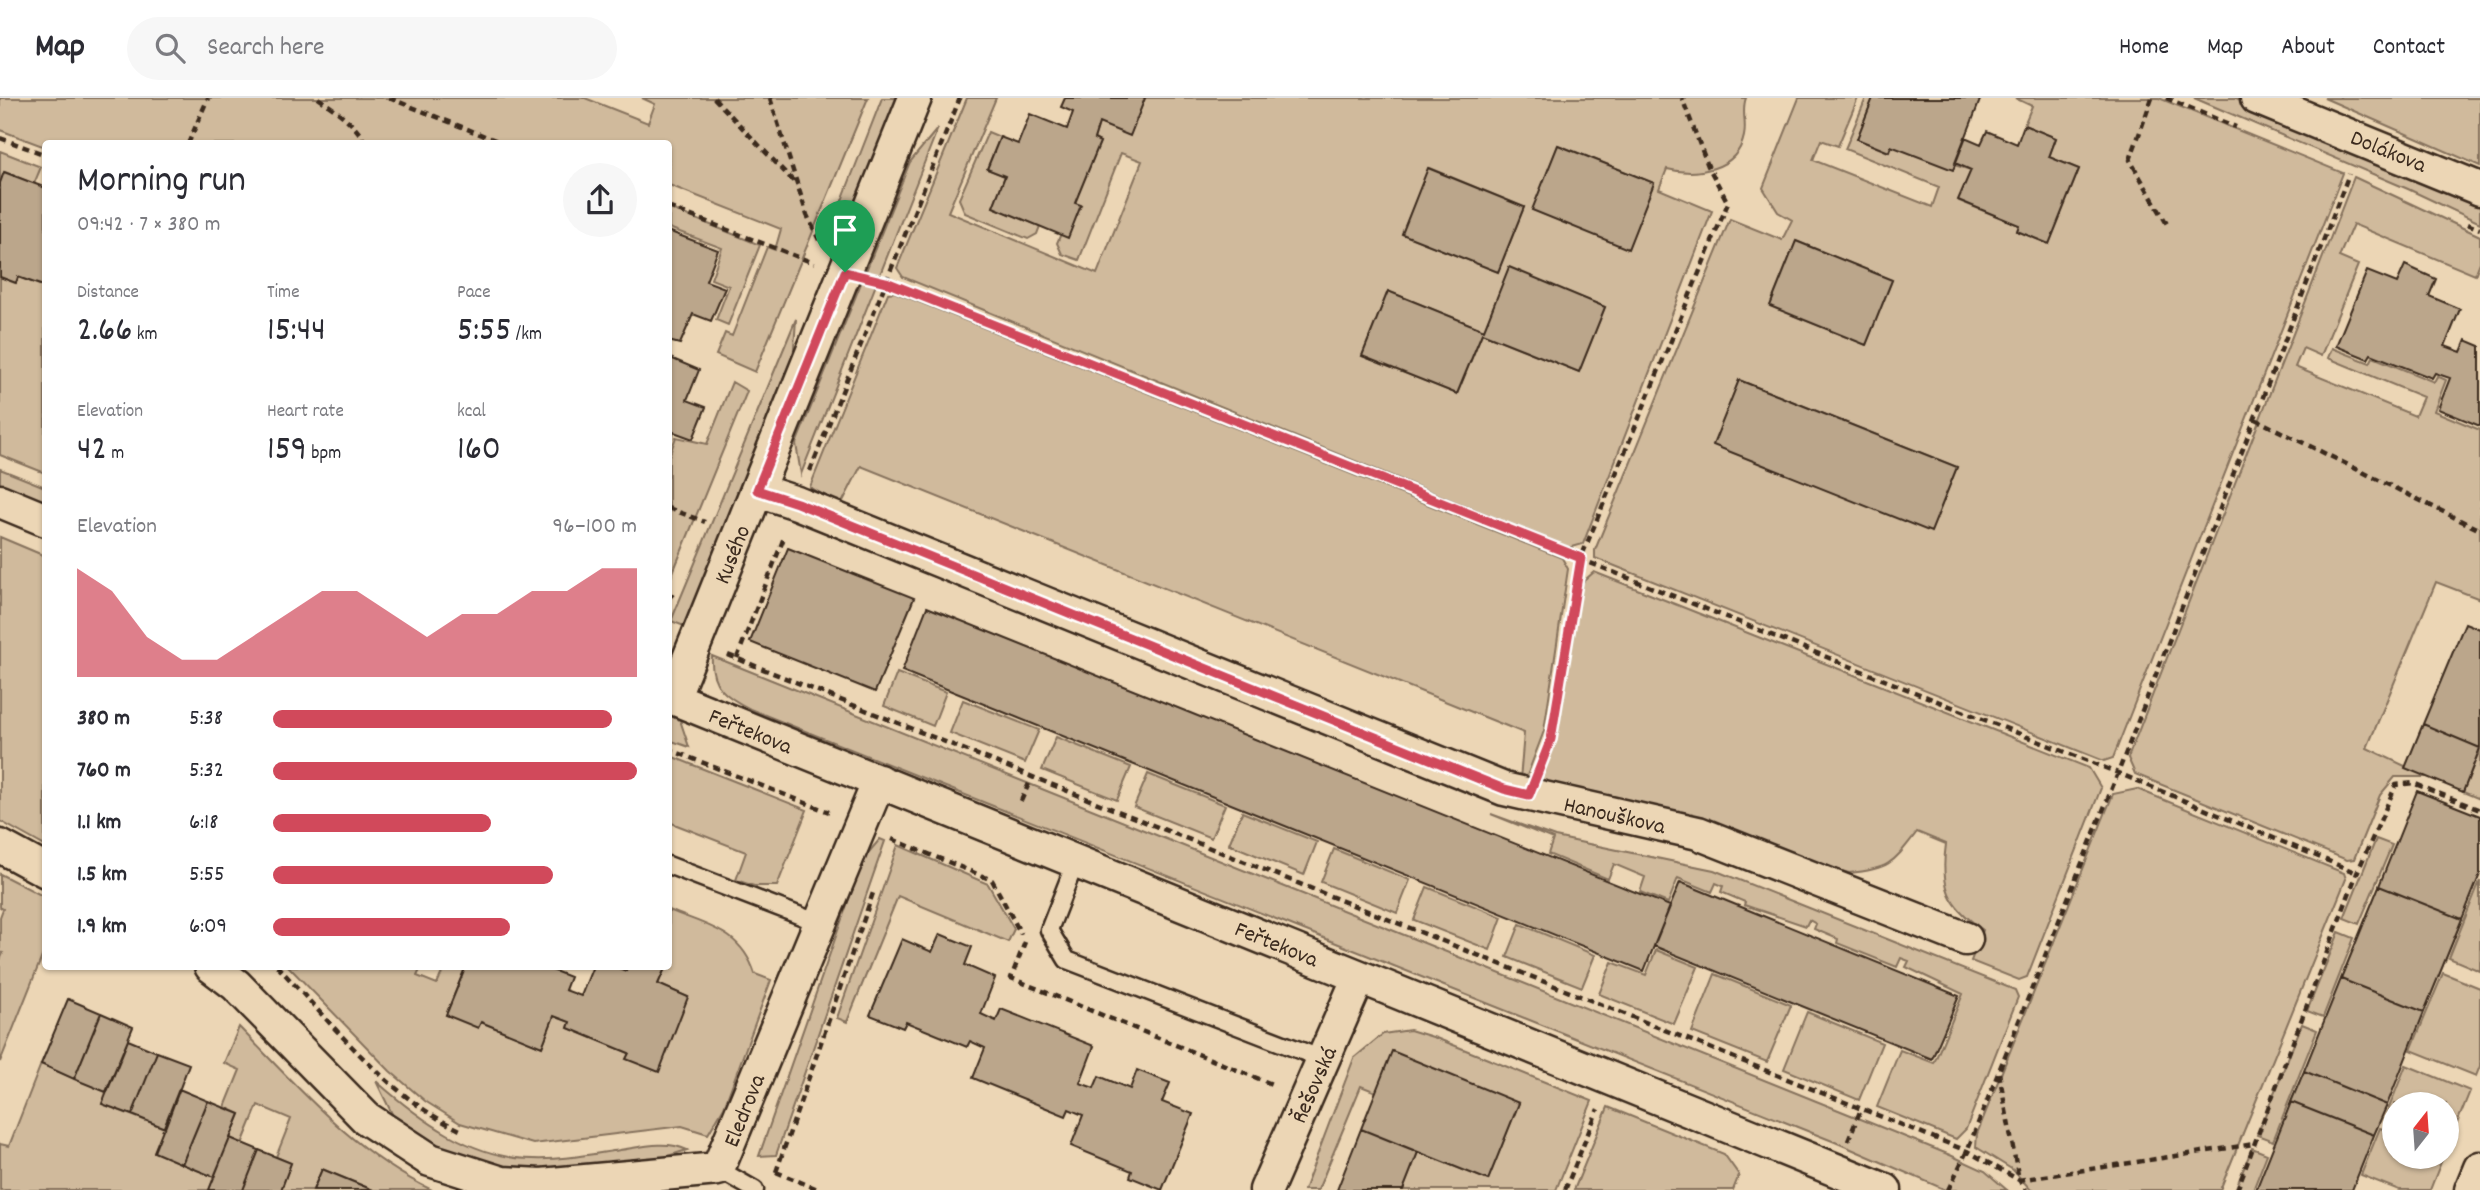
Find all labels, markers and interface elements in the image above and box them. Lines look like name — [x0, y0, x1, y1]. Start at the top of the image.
search box — [127, 17, 617, 80]
text: Map — [35, 25, 85, 72]
icon: search — [151, 29, 189, 67]
text: Search here — [207, 30, 325, 67]
text: Home — [2119, 31, 2169, 65]
text: Map — [2207, 31, 2243, 65]
text: About — [2281, 31, 2335, 65]
text: Contact — [2373, 31, 2445, 65]
street label: Dolákova — [2345, 123, 2432, 184]
text: Morning run — [77, 155, 246, 210]
button: share — [563, 163, 637, 237]
pin — [815, 200, 875, 272]
text: 09:42 · 7 × 380 m — [77, 209, 221, 242]
icon: arrive — [826, 211, 864, 249]
text: Distance — [77, 280, 139, 307]
text: Time — [267, 280, 300, 307]
text: Pace — [457, 280, 491, 307]
text: 2.66 — [77, 307, 132, 357]
text: 15:44 — [267, 307, 326, 357]
text: 5:55 — [457, 307, 511, 357]
text: km — [132, 322, 158, 349]
text: /km — [511, 322, 542, 349]
text: Elevation — [77, 399, 143, 426]
text: Heart rate — [267, 399, 344, 426]
text: kcal — [457, 399, 486, 426]
text: 42 — [77, 426, 107, 476]
text: 159 — [267, 426, 307, 476]
text: 160 — [457, 426, 501, 476]
text: m — [107, 441, 124, 468]
text: bpm — [307, 441, 341, 468]
text: Elevation — [77, 511, 157, 544]
text: 96–100 m — [553, 511, 637, 544]
street label: Kusého — [708, 521, 761, 590]
street label: Feřtekova — [703, 702, 798, 765]
text: 380 m — [77, 703, 130, 736]
text: 5:38 — [189, 703, 223, 736]
text: 760 m — [77, 755, 131, 788]
text: 5:32 — [189, 755, 224, 788]
street label: Hanouškova — [1560, 790, 1669, 845]
text: 1.1 km — [77, 807, 121, 840]
text: 6:18 — [189, 807, 218, 840]
text: 1.5 km — [77, 859, 127, 892]
text: 5:55 — [189, 859, 225, 892]
text: 1.9 km — [77, 911, 127, 944]
text: 6:09 — [189, 911, 227, 944]
street label: Feřtekova — [1229, 915, 1324, 978]
street label: Řešovská — [1285, 1041, 1348, 1129]
street label: Eledrova — [717, 1069, 776, 1153]
north arrow — [2382, 1092, 2459, 1169]
map controls — [2382, 1092, 2459, 1169]

